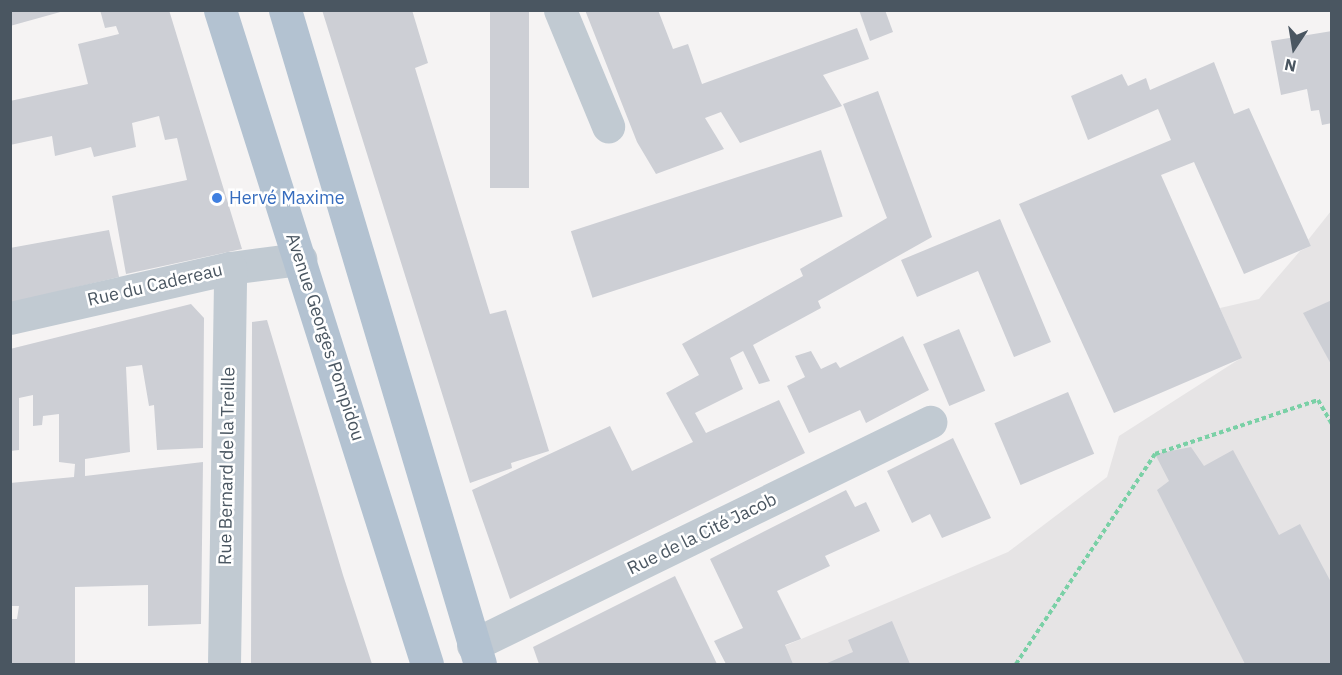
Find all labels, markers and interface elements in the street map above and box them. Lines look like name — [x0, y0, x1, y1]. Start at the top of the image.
north arrow — [1264, 18, 1324, 78]
text: N — [1283, 55, 1298, 77]
place label: Hervé Maxime — [229, 187, 345, 209]
marker: Hervé Maxime — [210, 191, 224, 205]
street label: Avenue Georges Pompidou — [281, 230, 369, 444]
street label: Rue du Cadereau — [85, 259, 225, 311]
street label: Rue Bernard de la Treille — [214, 367, 240, 565]
street label: Rue de la Cité Jacob — [624, 488, 780, 580]

